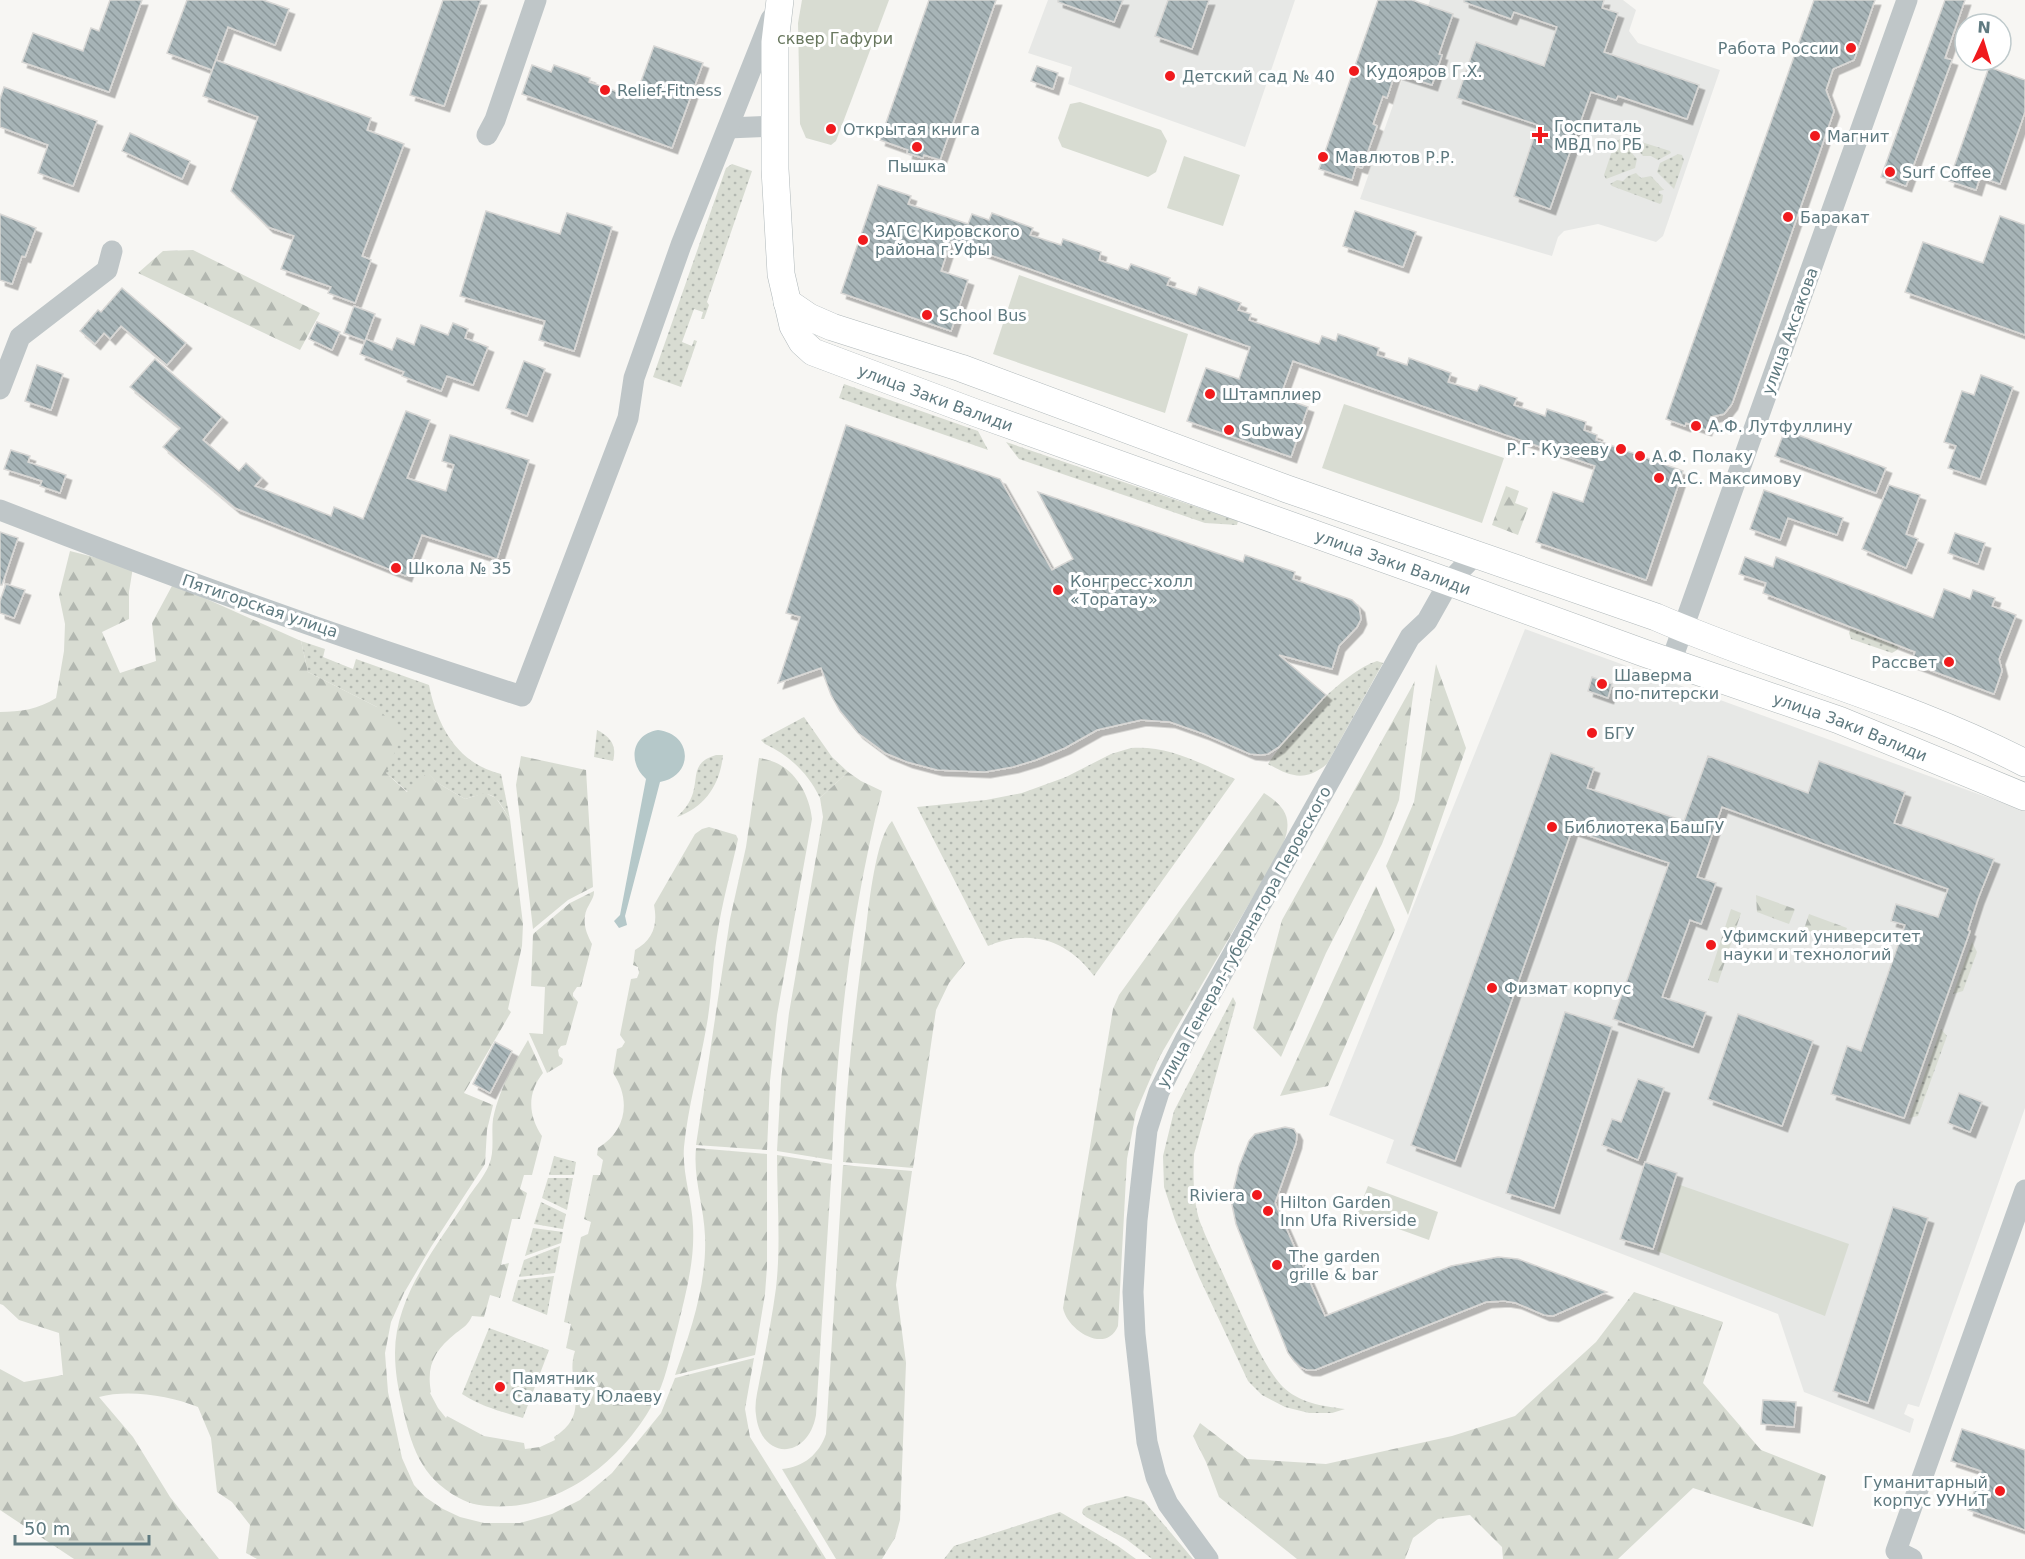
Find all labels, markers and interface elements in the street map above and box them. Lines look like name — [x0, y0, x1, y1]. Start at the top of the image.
north arrow — [1953, 12, 2013, 72]
text: N — [1977, 18, 1991, 37]
park label: сквер Гафури — [777, 29, 893, 48]
place label: Работа России — [1718, 39, 1839, 58]
marker: Работа России — [1844, 41, 1858, 55]
place label: Кудояров Г.Х. — [1366, 62, 1483, 81]
marker: Кудояров Г.Х. — [1347, 64, 1361, 78]
place label: Детский сад № 40 — [1182, 67, 1335, 86]
marker: Детский сад № 40 — [1163, 69, 1177, 83]
place label: Relief-Fitness — [617, 81, 722, 100]
marker: Relief-Fitness — [598, 83, 612, 97]
place label: Госпиталь МВД по РБ — [1554, 117, 1642, 154]
place label: Открытая книга — [843, 120, 980, 139]
marker: Открытая книга — [824, 122, 838, 136]
marker: Госпиталь МВД по РБ — [1531, 126, 1549, 144]
place label: Магнит — [1827, 127, 1889, 146]
marker: Магнит — [1808, 129, 1822, 143]
marker: Пышка — [910, 140, 924, 154]
place label: Мавлютов Р.Р. — [1335, 148, 1455, 167]
marker: Мавлютов Р.Р. — [1316, 150, 1330, 164]
place label: Пышка — [888, 157, 946, 176]
place label: Surf Coffee — [1902, 163, 1991, 182]
marker: Surf Coffee — [1883, 165, 1897, 179]
place label: Баракат — [1800, 208, 1870, 227]
marker: Баракат — [1781, 210, 1795, 224]
place label: ЗАГС Кировского района г.Уфы — [875, 222, 1020, 259]
marker: ЗАГС Кировского района г.Уфы — [856, 233, 870, 247]
street label: улица Аксакова — [1758, 265, 1822, 397]
place label: School Bus — [939, 306, 1027, 325]
marker: School Bus — [920, 308, 934, 322]
street label: улица Заки Валиди — [855, 360, 1016, 435]
place label: Штамплиер — [1222, 385, 1321, 404]
marker: Штамплиер — [1203, 387, 1217, 401]
place label: А.Ф. Лутфуллину — [1708, 417, 1853, 436]
marker: А.Ф. Лутфуллину — [1689, 419, 1703, 433]
place label: Subway — [1241, 421, 1304, 440]
marker: Subway — [1222, 423, 1236, 437]
place label: Р.Г. Кузееву — [1506, 440, 1609, 459]
marker: Р.Г. Кузееву — [1614, 442, 1628, 456]
place label: А.Ф. Полаку — [1652, 447, 1753, 466]
marker: А.Ф. Полаку — [1633, 449, 1647, 463]
place label: А.С. Максимову — [1671, 469, 1802, 488]
marker: А.С. Максимову — [1652, 471, 1666, 485]
street label: улица Заки Валиди — [1313, 525, 1474, 599]
place label: Школа № 35 — [408, 559, 512, 578]
marker: Школа № 35 — [389, 561, 403, 575]
street label: Пятигорская улица — [180, 570, 340, 642]
place label: Конгресс-холл «Торатау» — [1070, 572, 1193, 609]
marker: Конгресс-холл «Торатау» — [1051, 583, 1065, 597]
place label: Рассвет — [1871, 653, 1937, 672]
marker: Рассвет — [1942, 655, 1956, 669]
place label: Шаверма по-питерски — [1614, 666, 1719, 703]
marker: Шаверма по-питерски — [1595, 677, 1609, 691]
street label: улица Заки Валиди — [1771, 689, 1930, 765]
place label: БГУ — [1604, 724, 1635, 743]
marker: БГУ — [1585, 726, 1599, 740]
street label: улица Генерал-губернатора Перовского — [1153, 783, 1335, 1091]
place label: Библиотека БашГУ — [1564, 818, 1725, 837]
marker: Библиотека БашГУ — [1545, 820, 1559, 834]
place label: Уфимский университет науки и технологий — [1723, 927, 1921, 964]
marker: Уфимский университет науки и технологий — [1704, 938, 1718, 952]
place label: Физмат корпус — [1504, 979, 1631, 998]
marker: Физмат корпус — [1485, 981, 1499, 995]
place label: Riviera — [1189, 1186, 1245, 1205]
marker: Riviera — [1250, 1188, 1264, 1202]
place label: Hilton Garden Inn Ufa Riverside — [1280, 1193, 1417, 1230]
marker: Hilton Garden Inn Ufa Riverside — [1261, 1204, 1275, 1218]
place label: The garden grille & bar — [1288, 1247, 1380, 1284]
marker: The garden grille & bar — [1270, 1258, 1284, 1272]
place label: Памятник Салавату Юлаеву — [512, 1369, 662, 1406]
marker: Памятник Салавату Юлаеву — [493, 1380, 507, 1394]
place label: Гуманитарный корпус УУНиТ — [1863, 1473, 1988, 1510]
marker: Гуманитарный корпус УУНиТ — [1993, 1484, 2007, 1498]
scale bar — [15, 1508, 148, 1546]
text: 50 m — [24, 1518, 70, 1539]

